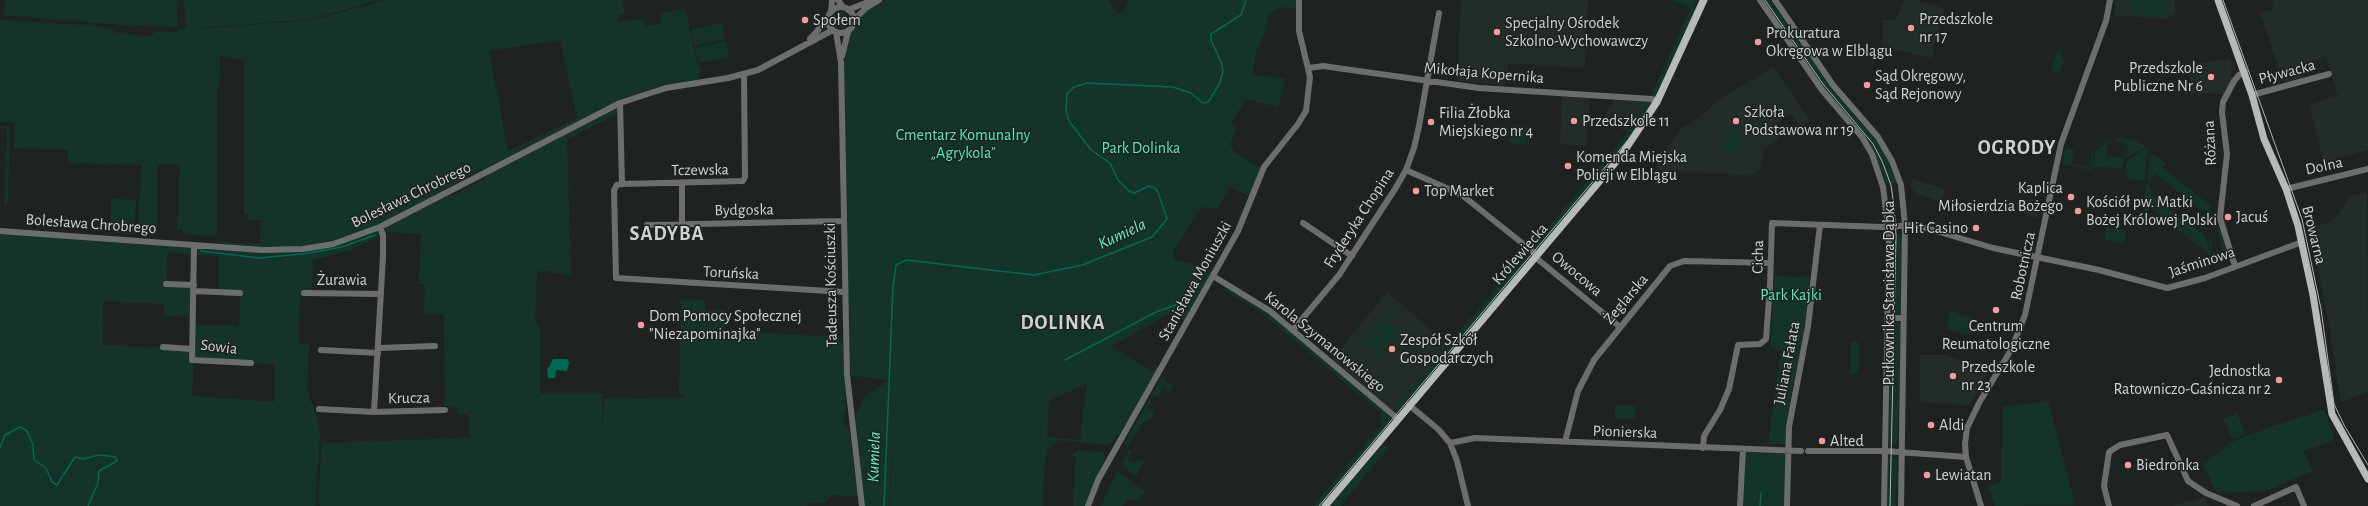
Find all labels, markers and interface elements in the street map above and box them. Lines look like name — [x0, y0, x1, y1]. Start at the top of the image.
place label: Przedszkole nr 17 — [1919, 9, 1993, 47]
place label: Społem — [813, 10, 861, 30]
place label: Specjalny Ośrodek Szkolno-Wychowawczy — [1505, 13, 1648, 51]
marker: Społem — [800, 15, 810, 25]
place label: Prokuratura Okręgowa w Elblągu — [1766, 23, 1892, 61]
marker: Przedszkole nr 17 — [1906, 23, 1916, 33]
marker: Specjalny Ośrodek Szkolno-Wychowawczy — [1492, 27, 1502, 37]
marker: Prokuratura Okręgowa w Elblągu — [1753, 37, 1763, 47]
street label: Pływacka — [2257, 55, 2317, 89]
street label: Mikołaja Kopernika — [1423, 58, 1545, 88]
place label: Przedszkole Publiczne Nr 6 — [2114, 58, 2203, 96]
place label: Sąd Okręgowy, Sąd Rejonowy — [1875, 66, 1966, 104]
marker: Przedszkole Publiczne Nr 6 — [2206, 72, 2216, 82]
marker: Sąd Okręgowy, Sąd Rejonowy — [1862, 80, 1872, 90]
place label: Szkoła Podstawowa nr 19 — [1744, 102, 1854, 140]
place label: Filia Żłobka Miejskiego nr 4 — [1439, 103, 1533, 141]
place label: Przedszkole 11 — [1582, 111, 1670, 131]
marker: Przedszkole 11 — [1569, 116, 1579, 126]
marker: Szkoła Podstawowa nr 19 — [1731, 116, 1741, 126]
marker: Filia Żłobka Miejskiego nr 4 — [1426, 117, 1436, 127]
street label: Różana — [2199, 120, 2221, 166]
park label: Cmentarz Komunalny „Agrykola” — [896, 125, 1030, 163]
district label: OGRODY — [1978, 136, 2056, 160]
park label: Park Dolinka — [1102, 138, 1180, 158]
place label: Komenda Miejska Policji w Elblągu — [1576, 147, 1687, 185]
street label: Dolna — [2304, 153, 2344, 179]
street label: Bolesława Chrobrego — [348, 158, 474, 232]
street label: Tczewska — [671, 160, 729, 180]
marker: Komenda Miejska Policji w Elblągu — [1563, 161, 1573, 171]
street label: Fryderyka Chopina — [1320, 164, 1398, 272]
place label: Kaplica Miłosierdzia Bożego — [1938, 178, 2063, 216]
place label: Top Market — [1424, 181, 1494, 201]
marker: Top Market — [1411, 186, 1421, 196]
marker: Kaplica Miłosierdzia Bożego — [2066, 192, 2076, 202]
place label: Kościół pw. Matki Bożej Królowej Polski — [2086, 192, 2217, 230]
street label: Bydgoska — [714, 200, 774, 220]
street label: Pułkownika Stanisława Dąbka — [1879, 200, 1899, 386]
street label: Browarna — [2297, 204, 2331, 266]
marker: Kościół pw. Matki Bożej Królowej Polski — [2073, 206, 2083, 216]
place label: Jacuś — [2236, 207, 2268, 227]
street label: Bolesława Chrobrego — [25, 210, 157, 238]
marker: Jacuś — [2223, 212, 2233, 222]
water label: Kumiela — [1095, 214, 1149, 254]
street label: Stanisława Moniuszki — [1154, 218, 1236, 344]
place label: Hit Casino — [1904, 218, 1968, 238]
street label: Królewiecka — [1488, 219, 1552, 289]
district label: SADYBA — [629, 222, 705, 246]
street label: Tadeusza Kościuszki — [820, 223, 842, 347]
marker: Hit Casino — [1971, 223, 1981, 233]
street label: Robotnicza — [2006, 230, 2040, 302]
street label: Cicha — [1748, 240, 1768, 274]
street label: Jaśminowa — [2166, 242, 2238, 282]
street label: Owocowa — [1548, 247, 1606, 301]
street label: Toruńska — [702, 262, 760, 284]
street label: Żurawia — [317, 270, 367, 290]
street label: Żeglarska — [1599, 270, 1653, 328]
park label: Park Kajki — [1760, 285, 1822, 305]
street label: Karola Szymanowskiego — [1260, 287, 1390, 397]
marker: Centrum Reumatologiczne — [1991, 305, 2001, 315]
place label: Dom Pomocy Społecznej "Niezapominajka" — [649, 306, 802, 344]
district label: DOLINKA — [1021, 311, 1105, 335]
place label: Centrum Reumatologiczne — [1942, 316, 2050, 354]
marker: Dom Pomocy Społecznej "Niezapominajka" — [636, 320, 646, 330]
street label: Juliana Fałata — [1770, 320, 1804, 406]
place label: Zespół Szkół Gospodarczych — [1400, 330, 1494, 368]
street label: Sowia — [200, 335, 238, 359]
marker: Zespół Szkół Gospodarczych — [1387, 344, 1397, 354]
place label: Przedszkole nr 23 — [1961, 357, 2035, 395]
place label: Jednostka Ratowniczo-Gaśnicza nr 2 — [2113, 361, 2271, 399]
marker: Przedszkole nr 23 — [1948, 371, 1958, 381]
marker: Jednostka Ratowniczo-Gaśnicza nr 2 — [2274, 375, 2284, 385]
street label: Krucza — [388, 388, 430, 408]
place label: Aldi — [1939, 415, 1964, 435]
marker: Aldi — [1926, 420, 1936, 430]
street label: Pionierska — [1592, 421, 1658, 443]
water label: Kumiela — [863, 431, 885, 483]
place label: Alted — [1830, 431, 1864, 451]
marker: Alted — [1817, 436, 1827, 446]
place label: Biedronka — [2136, 455, 2200, 475]
marker: Biedronka — [2123, 460, 2133, 470]
place label: Lewiatan — [1935, 465, 1991, 485]
marker: Lewiatan — [1922, 470, 1932, 480]

